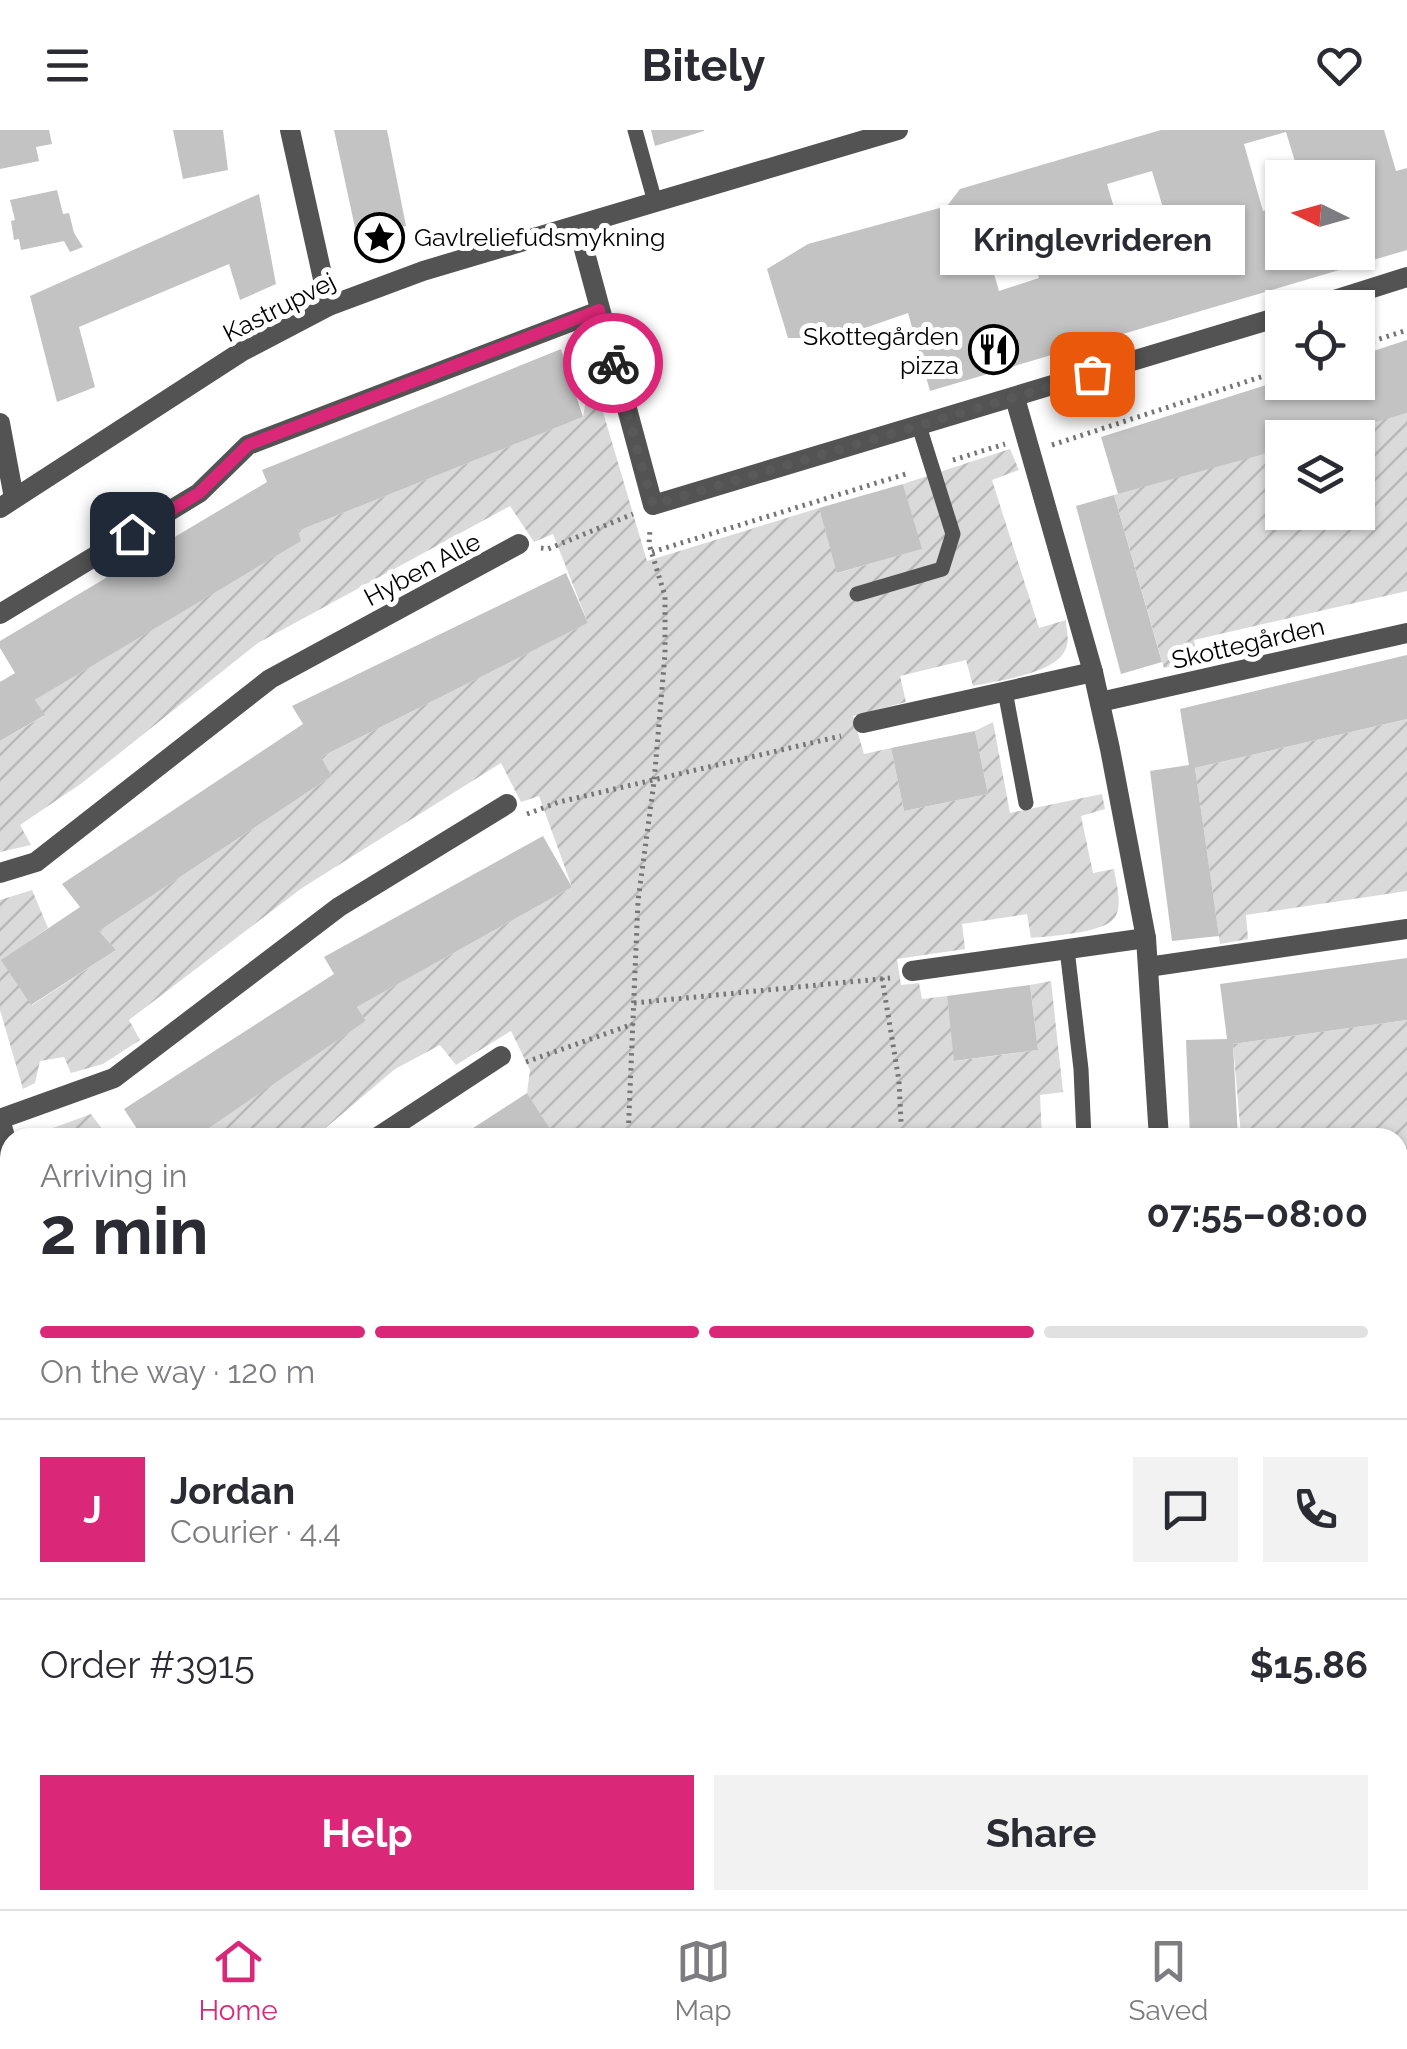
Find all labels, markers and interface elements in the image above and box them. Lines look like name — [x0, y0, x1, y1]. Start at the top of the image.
icon: menu — [40, 38, 95, 93]
icon: heart — [1312, 38, 1367, 93]
text: Bitely — [642, 39, 765, 92]
north arrow — [1265, 160, 1375, 270]
map controls — [1265, 160, 1375, 530]
callout: Kringlevrideren — [940, 204, 1244, 274]
place icon: Gavlreliefudsmykning — [353, 211, 405, 263]
text: Kringlevrideren — [973, 221, 1212, 258]
place label: Gavlreliefudsmykning — [414, 222, 665, 252]
street label: Kastrupvej — [218, 266, 340, 348]
button: locate — [1265, 290, 1375, 400]
courier — [563, 313, 663, 413]
place label: Skottegården pizza — [803, 321, 959, 380]
restaurant icon: Skottegården pizza — [968, 324, 1020, 376]
pin — [1050, 332, 1135, 417]
icon: bike — [586, 336, 641, 391]
icon: bag — [1065, 347, 1120, 402]
button: layers — [1265, 420, 1375, 530]
pin — [90, 492, 175, 577]
icon: home — [105, 507, 160, 562]
street label: Hyben Alle — [359, 526, 485, 612]
street label: Skottegården — [1169, 611, 1327, 675]
text: Arriving in — [40, 1157, 187, 1194]
text: 07:55–08:00 — [1147, 1191, 1368, 1236]
text: 2 min — [40, 1193, 209, 1269]
text: On the way · 120 m — [40, 1353, 315, 1390]
button: chat — [1133, 1457, 1238, 1562]
button: phone — [1263, 1457, 1368, 1562]
text: Jordan — [170, 1468, 295, 1513]
text: J — [83, 1487, 102, 1532]
text: Courier · 4.4 — [170, 1513, 341, 1550]
text: Order #3915 — [40, 1642, 255, 1687]
text: $15.86 — [1250, 1642, 1368, 1687]
button: Help — [40, 1775, 694, 1890]
button: Share — [714, 1775, 1368, 1890]
tab: Home — [198, 1934, 278, 2027]
tab: Map — [675, 1934, 732, 2027]
tab: Saved — [1128, 1934, 1209, 2027]

